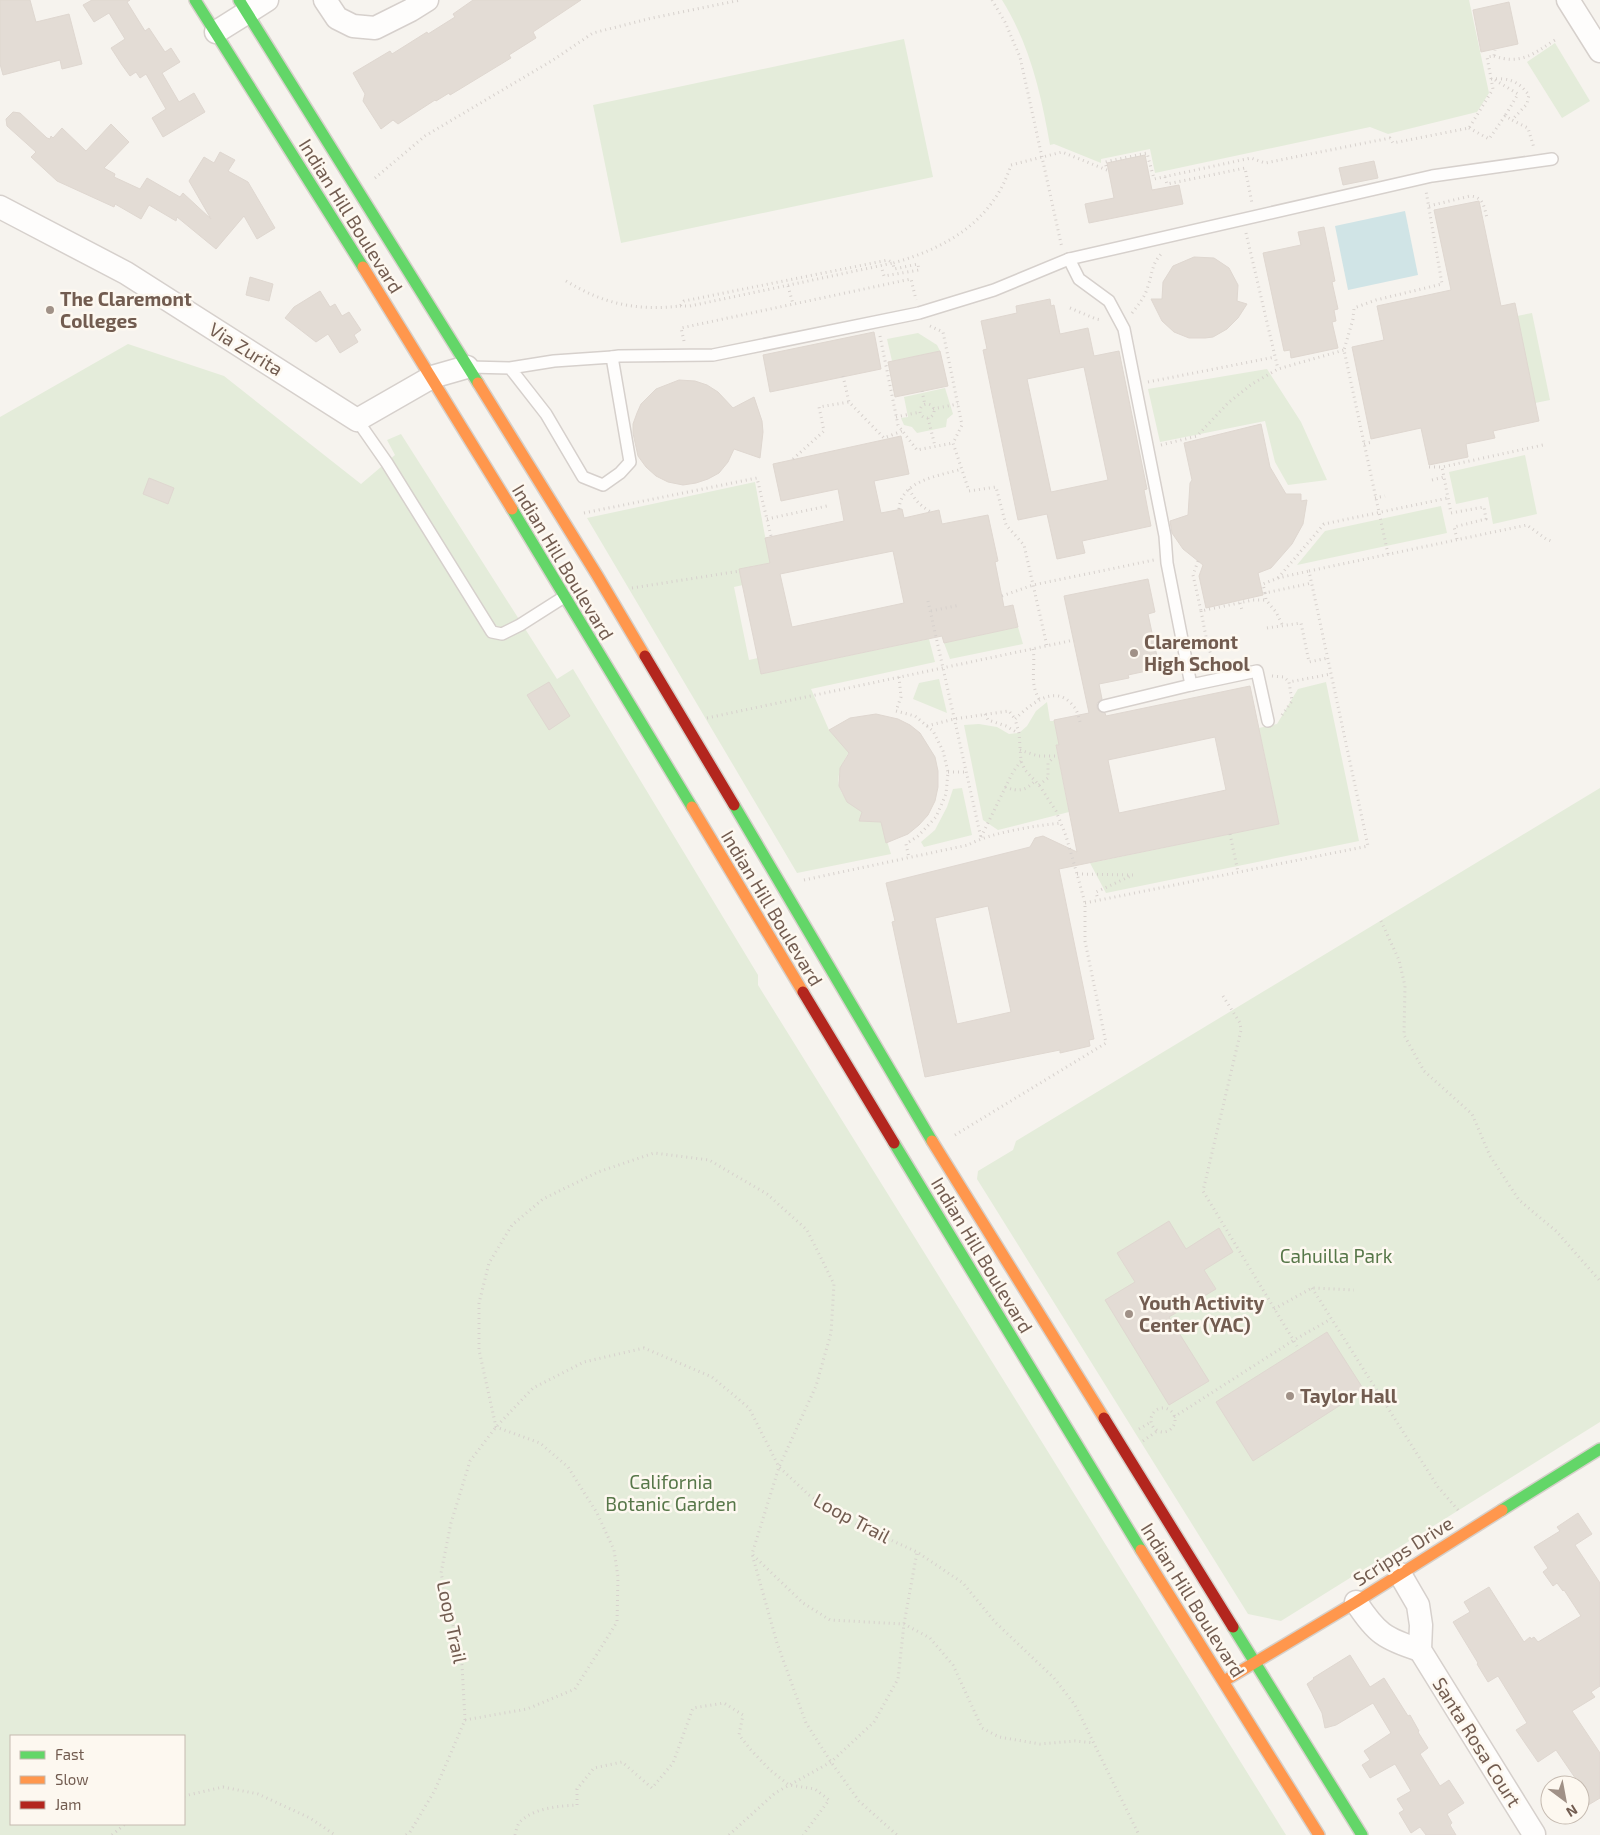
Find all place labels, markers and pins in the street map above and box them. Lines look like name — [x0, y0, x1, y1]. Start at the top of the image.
place label: The Claremont Colleges — [60, 287, 192, 332]
marker: The Claremont Colleges — [44, 304, 56, 316]
place label: Claremont High School — [1144, 630, 1251, 675]
marker: Claremont High School — [1128, 647, 1140, 659]
place label: Youth Activity Center (YAC) — [1139, 1291, 1264, 1336]
marker: Youth Activity Center (YAC) — [1123, 1308, 1135, 1320]
place label: Taylor Hall — [1300, 1384, 1398, 1408]
marker: Taylor Hall — [1284, 1390, 1296, 1402]

